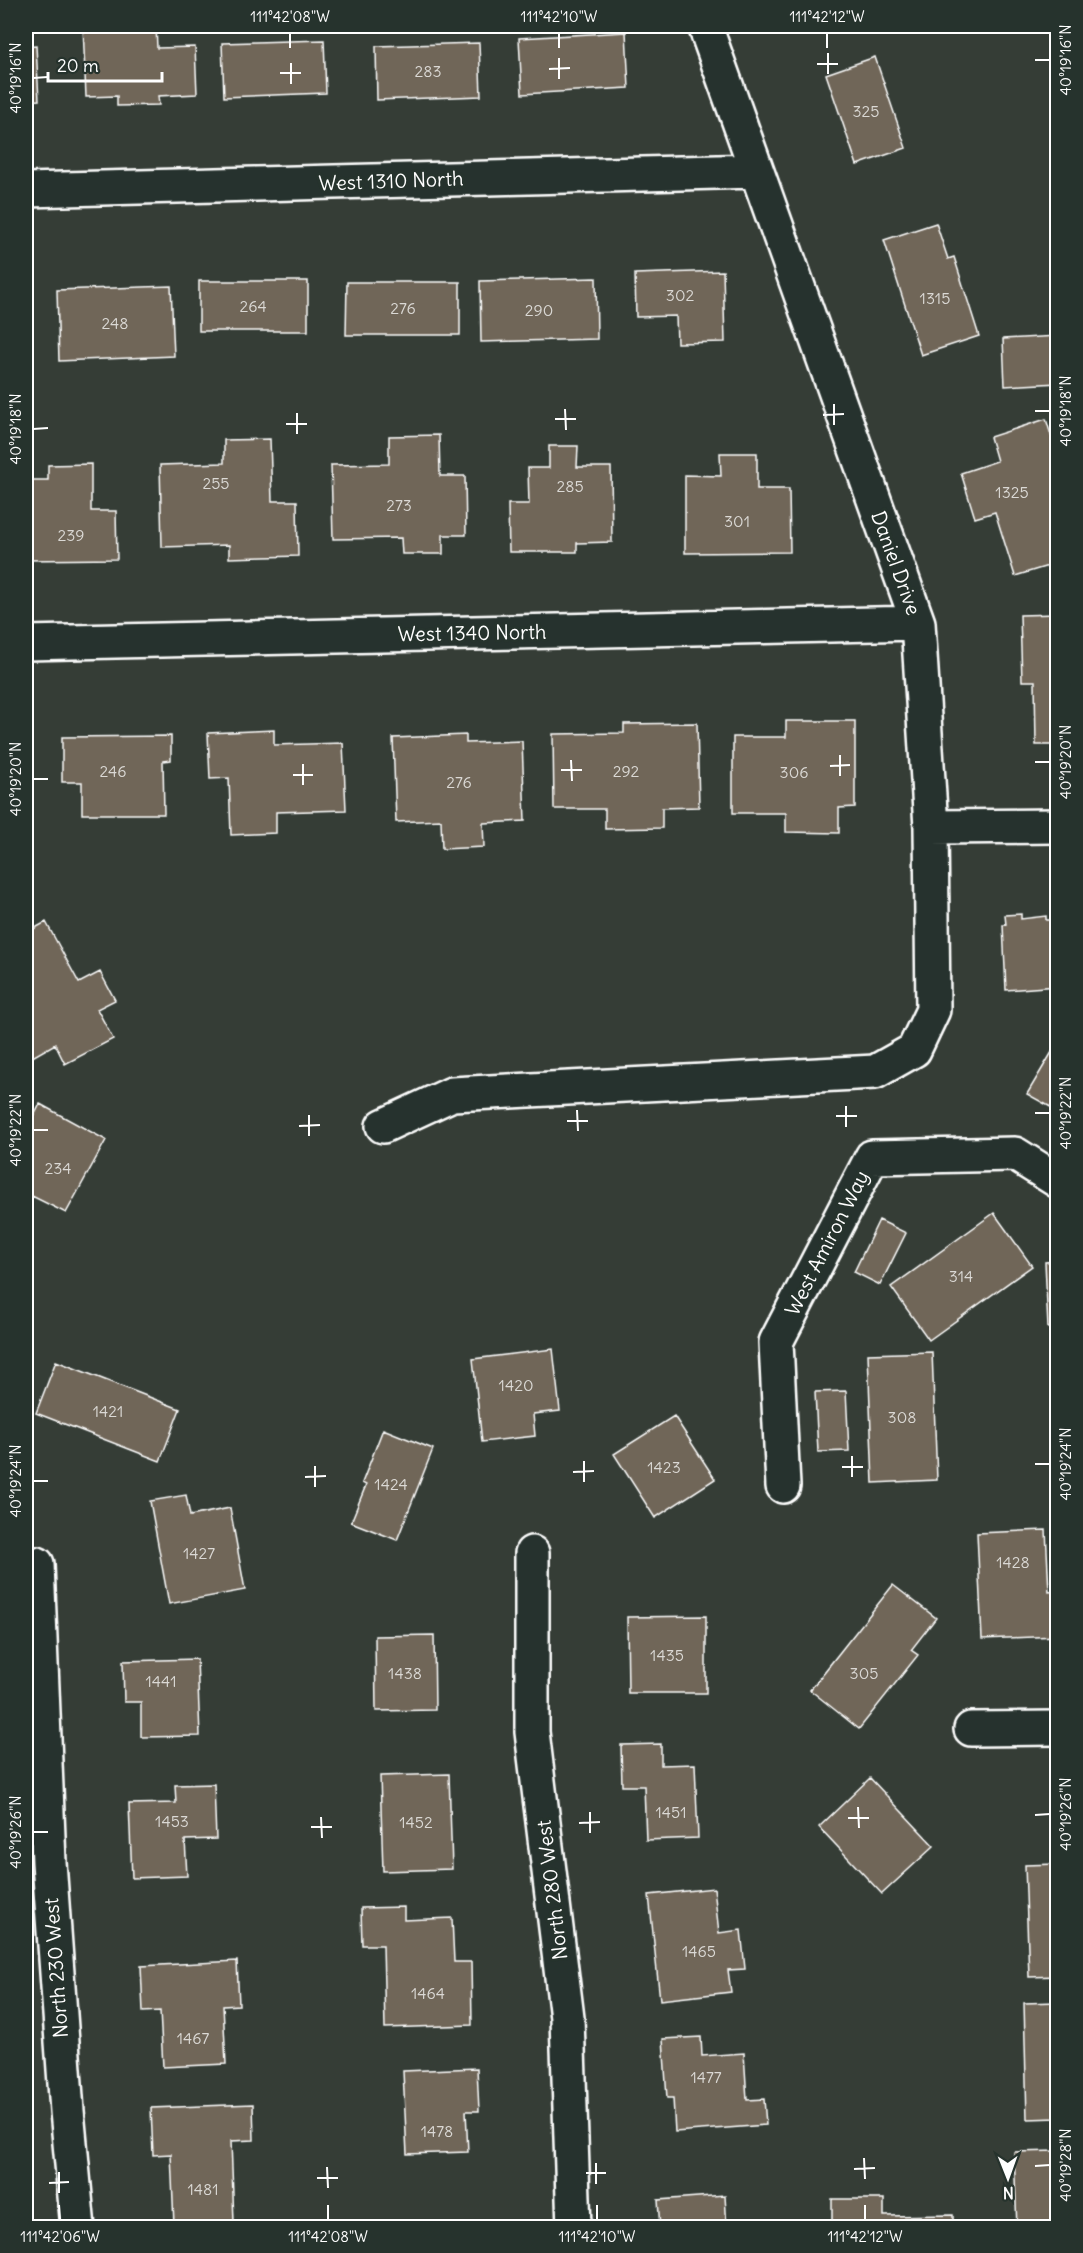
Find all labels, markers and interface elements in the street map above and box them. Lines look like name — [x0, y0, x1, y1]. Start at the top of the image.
text: 111°42'08"W — [250, 7, 330, 26]
text: 111°42'10"W — [521, 7, 598, 26]
text: 111°42'12"W — [789, 7, 865, 26]
text: 40°19'16"N — [1056, 24, 1075, 96]
text: 40°19'16"N — [6, 42, 25, 114]
scale bar — [48, 45, 162, 83]
text: 20 m — [57, 54, 99, 77]
house number: 283 — [414, 61, 442, 81]
house number: 325 — [852, 101, 880, 121]
street label: West 1310 North — [318, 165, 464, 196]
house number: 302 — [666, 285, 694, 305]
house number: 1315 — [920, 288, 950, 308]
house number: 264 — [239, 296, 267, 316]
house number: 276 — [390, 298, 416, 318]
house number: 290 — [525, 300, 553, 320]
house number: 248 — [102, 313, 128, 333]
text: 40°19'18"N — [1056, 375, 1075, 447]
text: 40°19'18"N — [6, 393, 25, 465]
house number: 255 — [202, 473, 230, 493]
house number: 285 — [556, 476, 584, 496]
house number: 1325 — [995, 482, 1029, 502]
house number: 273 — [386, 495, 412, 515]
street label: Daniel Drive — [866, 507, 927, 618]
house number: 301 — [724, 511, 750, 531]
house number: 239 — [57, 525, 85, 545]
street label: West 1340 North — [397, 619, 547, 646]
text: 40°19'20"N — [1056, 725, 1075, 799]
text: 40°19'20"N — [6, 742, 25, 816]
house number: 246 — [100, 761, 127, 781]
house number: 292 — [613, 761, 640, 781]
house number: 306 — [780, 762, 808, 782]
house number: 276 — [446, 772, 472, 792]
text: 40°19'22"N — [1056, 1077, 1075, 1149]
text: 40°19'22"N — [6, 1094, 25, 1166]
house number: 234 — [44, 1158, 72, 1178]
street label: West Amiron Way — [779, 1166, 874, 1319]
house number: 314 — [949, 1266, 973, 1286]
house number: 1420 — [499, 1375, 533, 1395]
house number: 1421 — [93, 1401, 123, 1421]
house number: 308 — [888, 1407, 916, 1427]
text: 40°19'24"N — [1056, 1427, 1075, 1501]
text: 40°19'24"N — [6, 1444, 25, 1518]
house number: 1423 — [647, 1457, 681, 1477]
house number: 1424 — [374, 1474, 408, 1494]
house number: 1427 — [183, 1543, 215, 1563]
house number: 1428 — [996, 1552, 1030, 1572]
house number: 1435 — [650, 1645, 684, 1665]
house number: 1438 — [388, 1663, 422, 1683]
house number: 305 — [850, 1663, 878, 1683]
house number: 1441 — [145, 1671, 177, 1691]
text: 40°19'26"N — [1056, 1777, 1075, 1851]
text: 40°19'26"N — [6, 1795, 25, 1869]
house number: 1451 — [655, 1802, 687, 1822]
house number: 1453 — [155, 1811, 189, 1831]
house number: 1452 — [399, 1812, 433, 1832]
street label: North 280 West — [531, 1819, 572, 1961]
street label: North 230 West — [38, 1897, 73, 2039]
house number: 1465 — [682, 1941, 716, 1961]
house number: 1464 — [411, 1983, 445, 2003]
house number: 1467 — [177, 2028, 209, 2048]
house number: 1477 — [690, 2067, 722, 2087]
house number: 1478 — [421, 2121, 453, 2141]
text: 40°19'28"N — [1056, 2128, 1075, 2202]
north arrow — [978, 2148, 1038, 2208]
house number: 1481 — [187, 2179, 219, 2199]
text: N — [1003, 2183, 1014, 2203]
text: 111°42'06"W — [20, 2227, 100, 2246]
text: 111°42'08"W — [288, 2227, 368, 2246]
text: 111°42'10"W — [559, 2227, 636, 2246]
text: 111°42'12"W — [827, 2227, 903, 2246]

